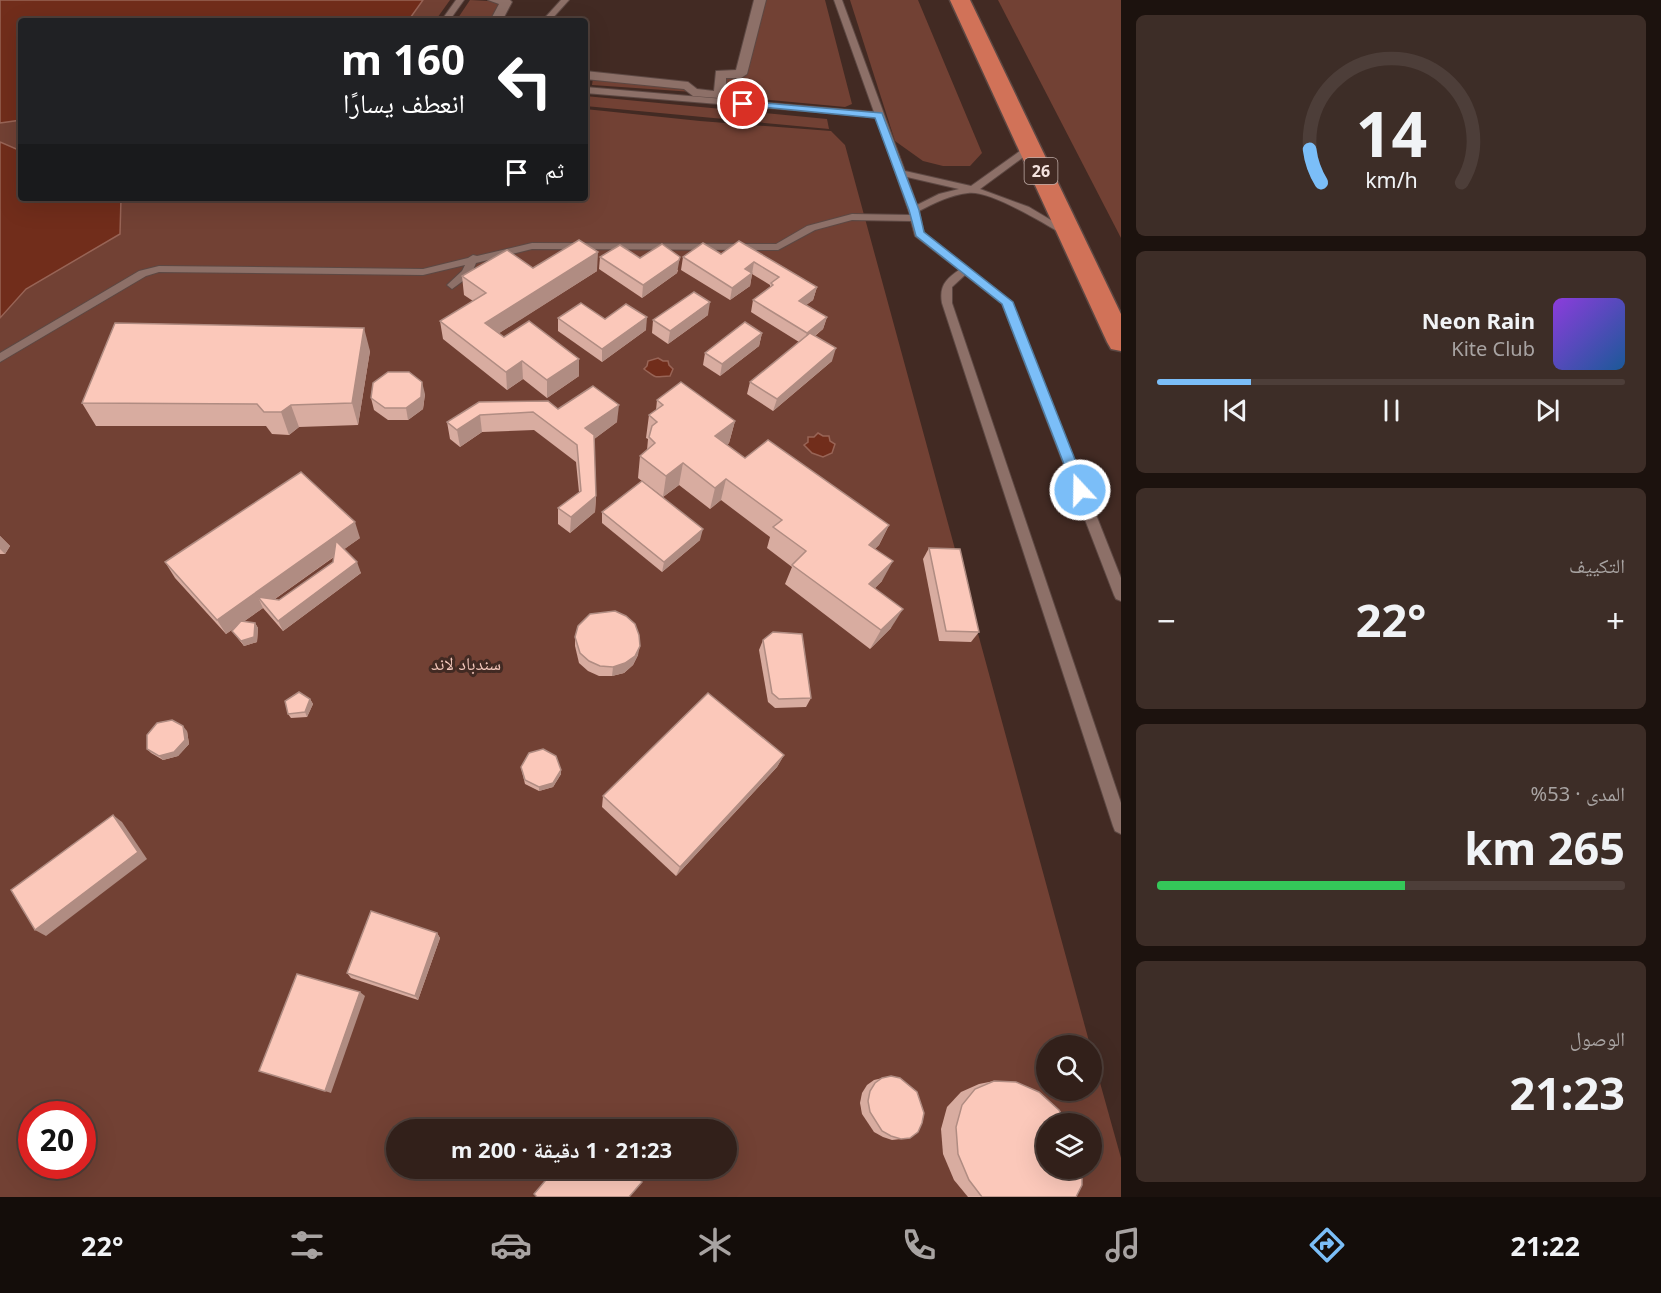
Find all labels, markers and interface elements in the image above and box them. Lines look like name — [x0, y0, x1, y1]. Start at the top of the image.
text: 160 m — [341, 30, 465, 87]
icon: left — [486, 42, 564, 120]
pin — [717, 78, 768, 129]
text: انعطف يسارًا — [343, 84, 465, 121]
icon: arrive — [726, 87, 759, 120]
text: 14 — [1355, 90, 1427, 175]
text: ثم — [545, 154, 564, 184]
icon: arrive — [500, 156, 533, 189]
road number: 26 — [1024, 158, 1058, 184]
text: km/h — [1365, 165, 1417, 194]
text: Neon Rain — [1422, 305, 1535, 335]
text: Kite Club — [1451, 335, 1535, 362]
icon: previous — [1219, 394, 1252, 427]
icon: pause — [1375, 394, 1408, 427]
icon: next — [1531, 394, 1564, 427]
position arrow — [1048, 458, 1112, 522]
text: التكييف — [1569, 552, 1625, 579]
text: 22° — [1356, 589, 1426, 650]
text: − — [1157, 598, 1176, 643]
text: + — [1606, 598, 1625, 643]
park label: سندباد لاند — [431, 651, 501, 675]
text: المدى · 53% — [1531, 780, 1625, 807]
text: 265 km — [1464, 817, 1625, 878]
text: الوصول — [1570, 1025, 1625, 1052]
map controls — [1036, 1035, 1102, 1179]
button: search — [1036, 1035, 1102, 1101]
text: 21:23 — [1509, 1062, 1625, 1123]
speed limit sign: 20 — [18, 1101, 96, 1179]
button: layers — [1036, 1113, 1102, 1179]
text: 21:23 · 1 دقيقة · 200 m — [451, 1134, 672, 1164]
icon: filters — [286, 1224, 328, 1266]
icon: car — [490, 1224, 532, 1266]
icon: climate — [694, 1224, 736, 1266]
icon: phone — [898, 1224, 940, 1266]
icon: music — [1102, 1224, 1144, 1266]
icon: directions — [1306, 1224, 1348, 1266]
text: 22° — [81, 1227, 123, 1264]
text: 21:22 — [1511, 1227, 1580, 1264]

